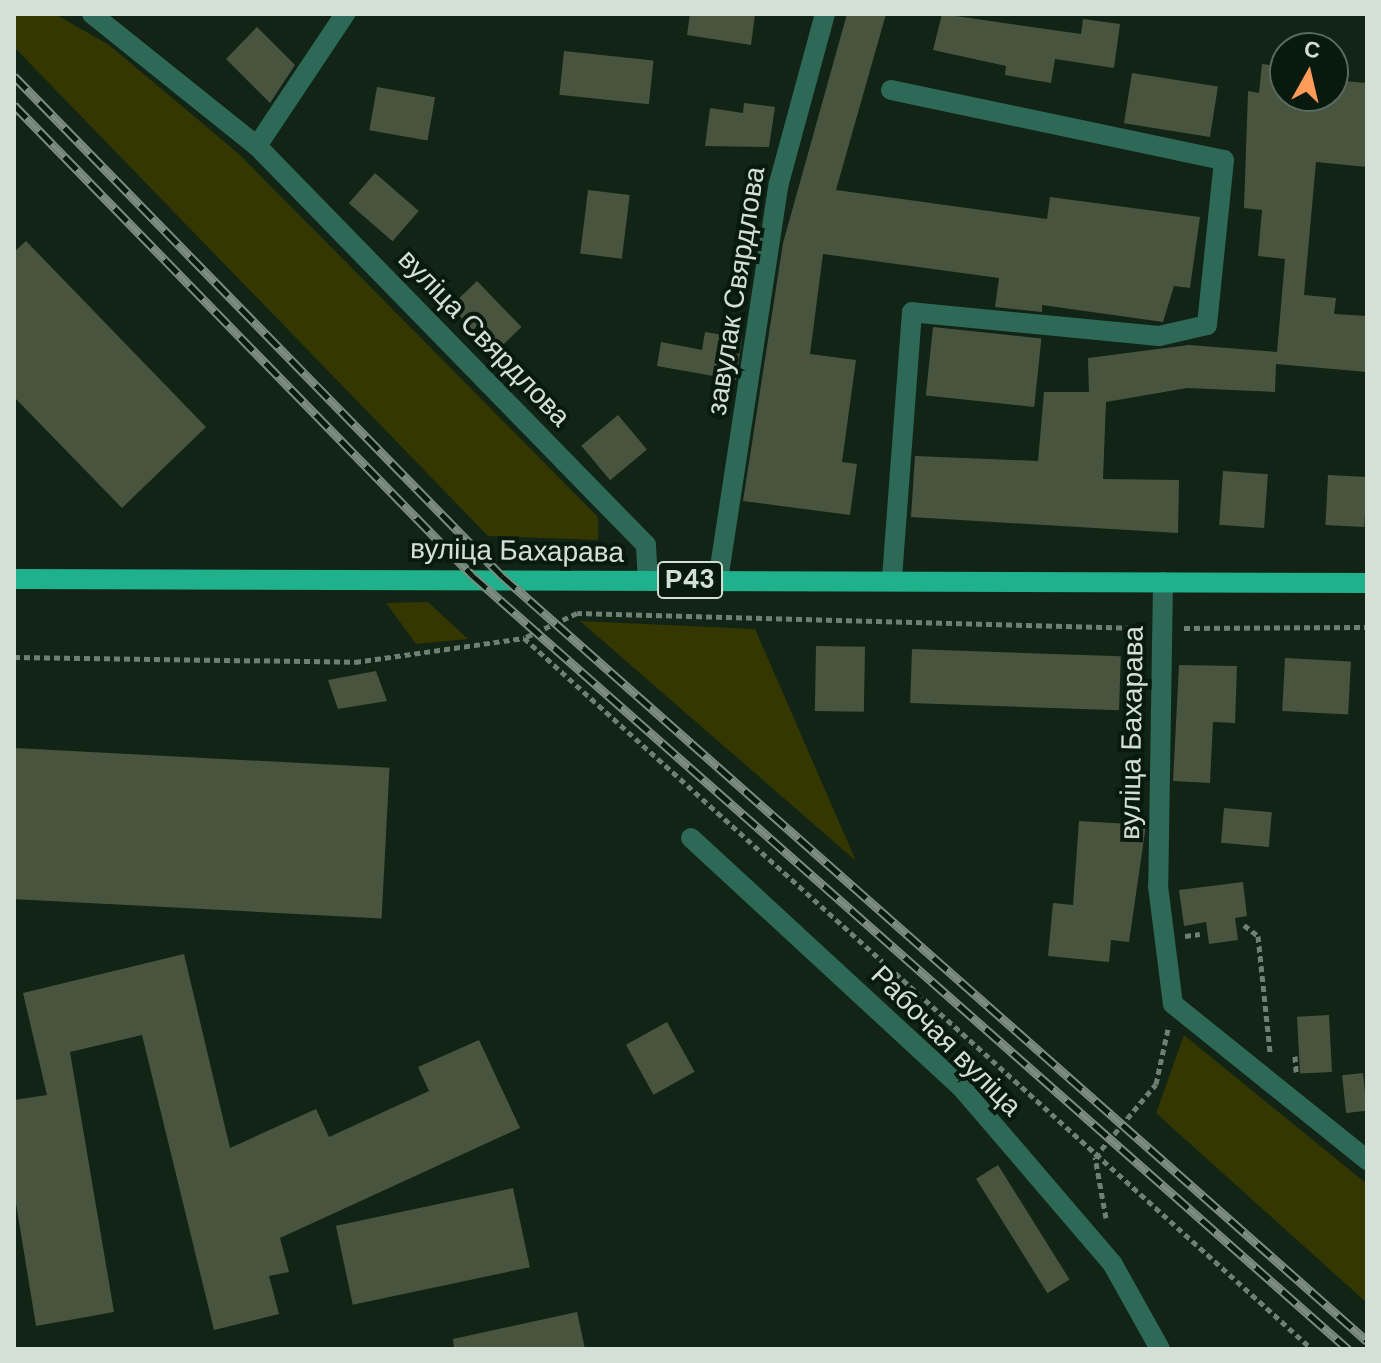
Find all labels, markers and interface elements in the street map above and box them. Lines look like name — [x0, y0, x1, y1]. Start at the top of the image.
north arrow — [1269, 32, 1349, 112]
text: С — [1302, 34, 1322, 65]
street label: завулак Свярдлова — [700, 164, 772, 418]
street label: вуліца Свярдлова — [391, 243, 577, 433]
street label: вуліца Бахарава — [410, 532, 624, 570]
road number: Р43 — [656, 558, 724, 602]
street label: вуліца Бахарава — [1113, 626, 1151, 840]
street label: Рабочая вуліца — [864, 959, 1028, 1123]

